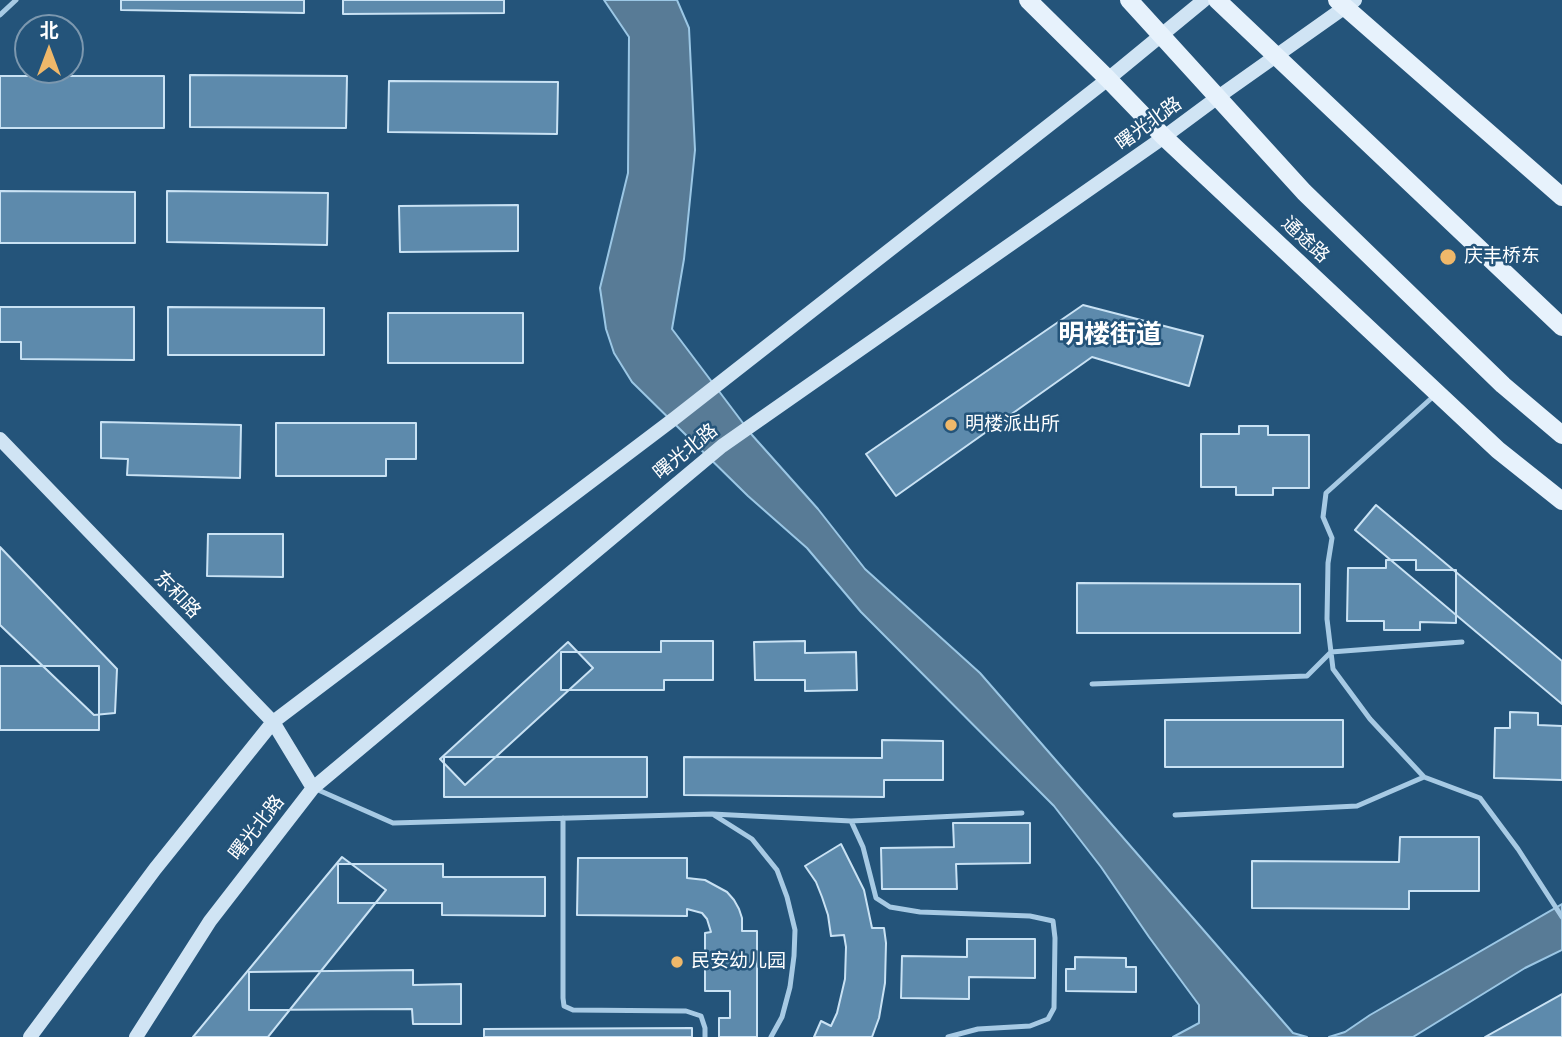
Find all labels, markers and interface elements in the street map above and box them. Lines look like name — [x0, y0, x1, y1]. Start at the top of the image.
north arrow — [14, 14, 84, 84]
text: 北 — [39, 17, 59, 43]
street label: 曙光北路 — [1112, 92, 1186, 156]
street label: 通途路 — [1276, 212, 1334, 268]
place label: 庆丰桥东 — [1464, 246, 1540, 268]
marker: 庆丰桥东 — [1438, 247, 1458, 267]
district label: 明楼街道 — [1058, 320, 1162, 352]
place label: 明楼派出所 — [965, 414, 1060, 436]
marker: 明楼派出所 — [943, 417, 959, 433]
street label: 曙光北路 — [649, 419, 723, 485]
street label: 东和路 — [149, 567, 205, 623]
street label: 曙光北路 — [225, 791, 289, 865]
place label: 民安幼儿园 — [691, 951, 786, 973]
marker: 民安幼儿园 — [669, 954, 685, 970]

